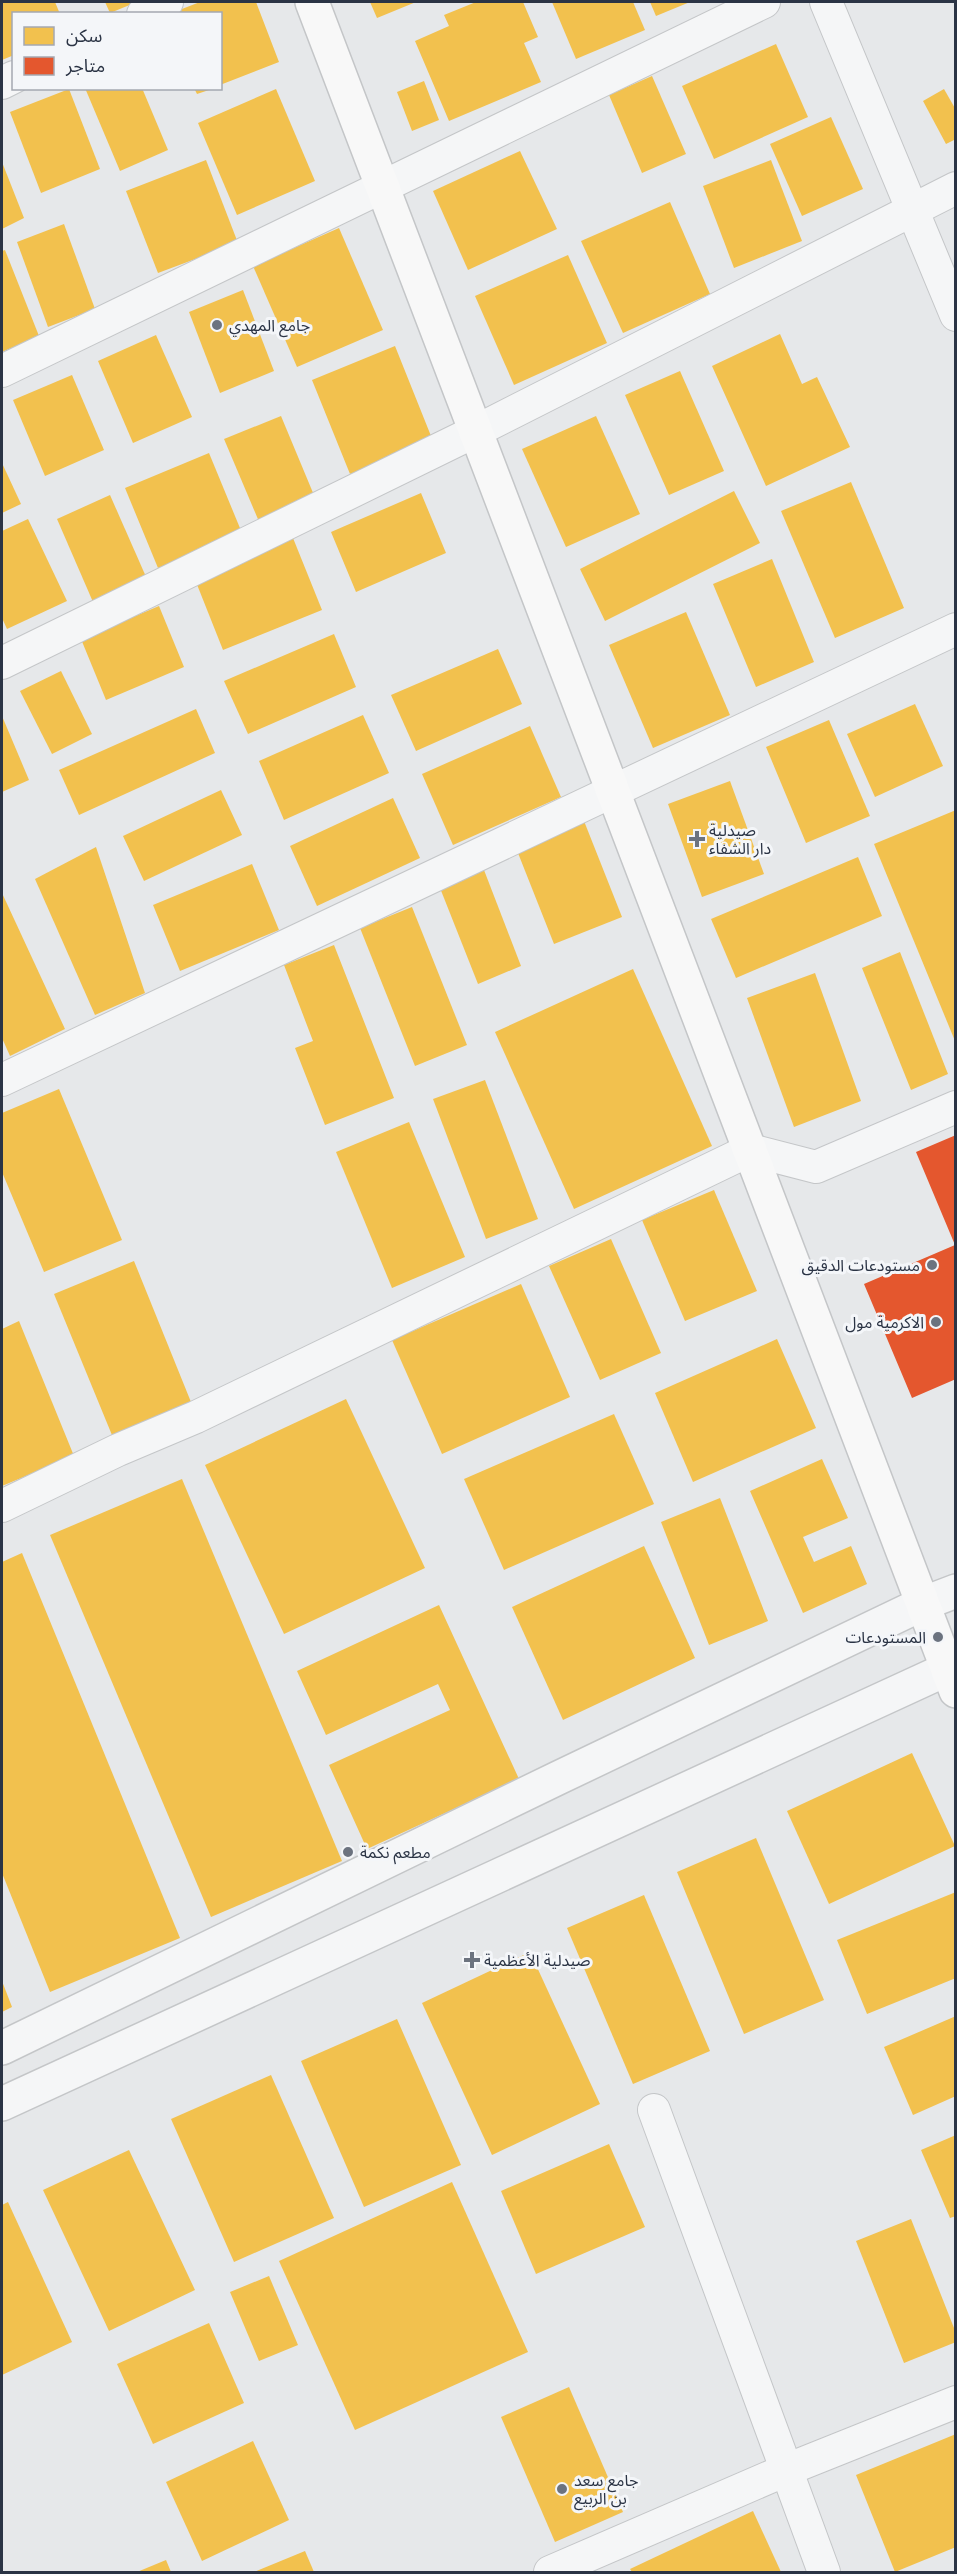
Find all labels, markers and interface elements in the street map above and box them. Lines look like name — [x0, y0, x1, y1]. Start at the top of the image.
legend — [12, 12, 222, 90]
text: سكن — [66, 24, 102, 47]
text: متاجر — [65, 54, 105, 77]
place label: جامع المهدي — [229, 315, 310, 338]
marker: جامع المهدي — [210, 318, 224, 332]
place label: صيدلية دار الشفاء — [709, 820, 771, 859]
marker: صيدلية دار الشفاء — [690, 832, 704, 846]
place label: مستودعات الدقيق — [802, 1255, 920, 1276]
marker: مستودعات الدقيق — [925, 1258, 939, 1272]
place label: الاكرمية مول — [845, 1312, 924, 1333]
marker: الاكرمية مول — [929, 1315, 943, 1329]
place label: المستودعات — [845, 1627, 926, 1648]
marker: المستودعات — [931, 1630, 945, 1644]
place label: مطعم نكمة — [360, 1842, 431, 1865]
marker: مطعم نكمة — [341, 1845, 355, 1859]
place label: صيدلية الأعظمية — [484, 1950, 590, 1971]
marker: صيدلية الأعظمية — [465, 1953, 479, 1967]
place label: جامع سعد بن الربيع — [574, 2470, 638, 2511]
marker: جامع سعد بن الربيع — [555, 2482, 569, 2496]

